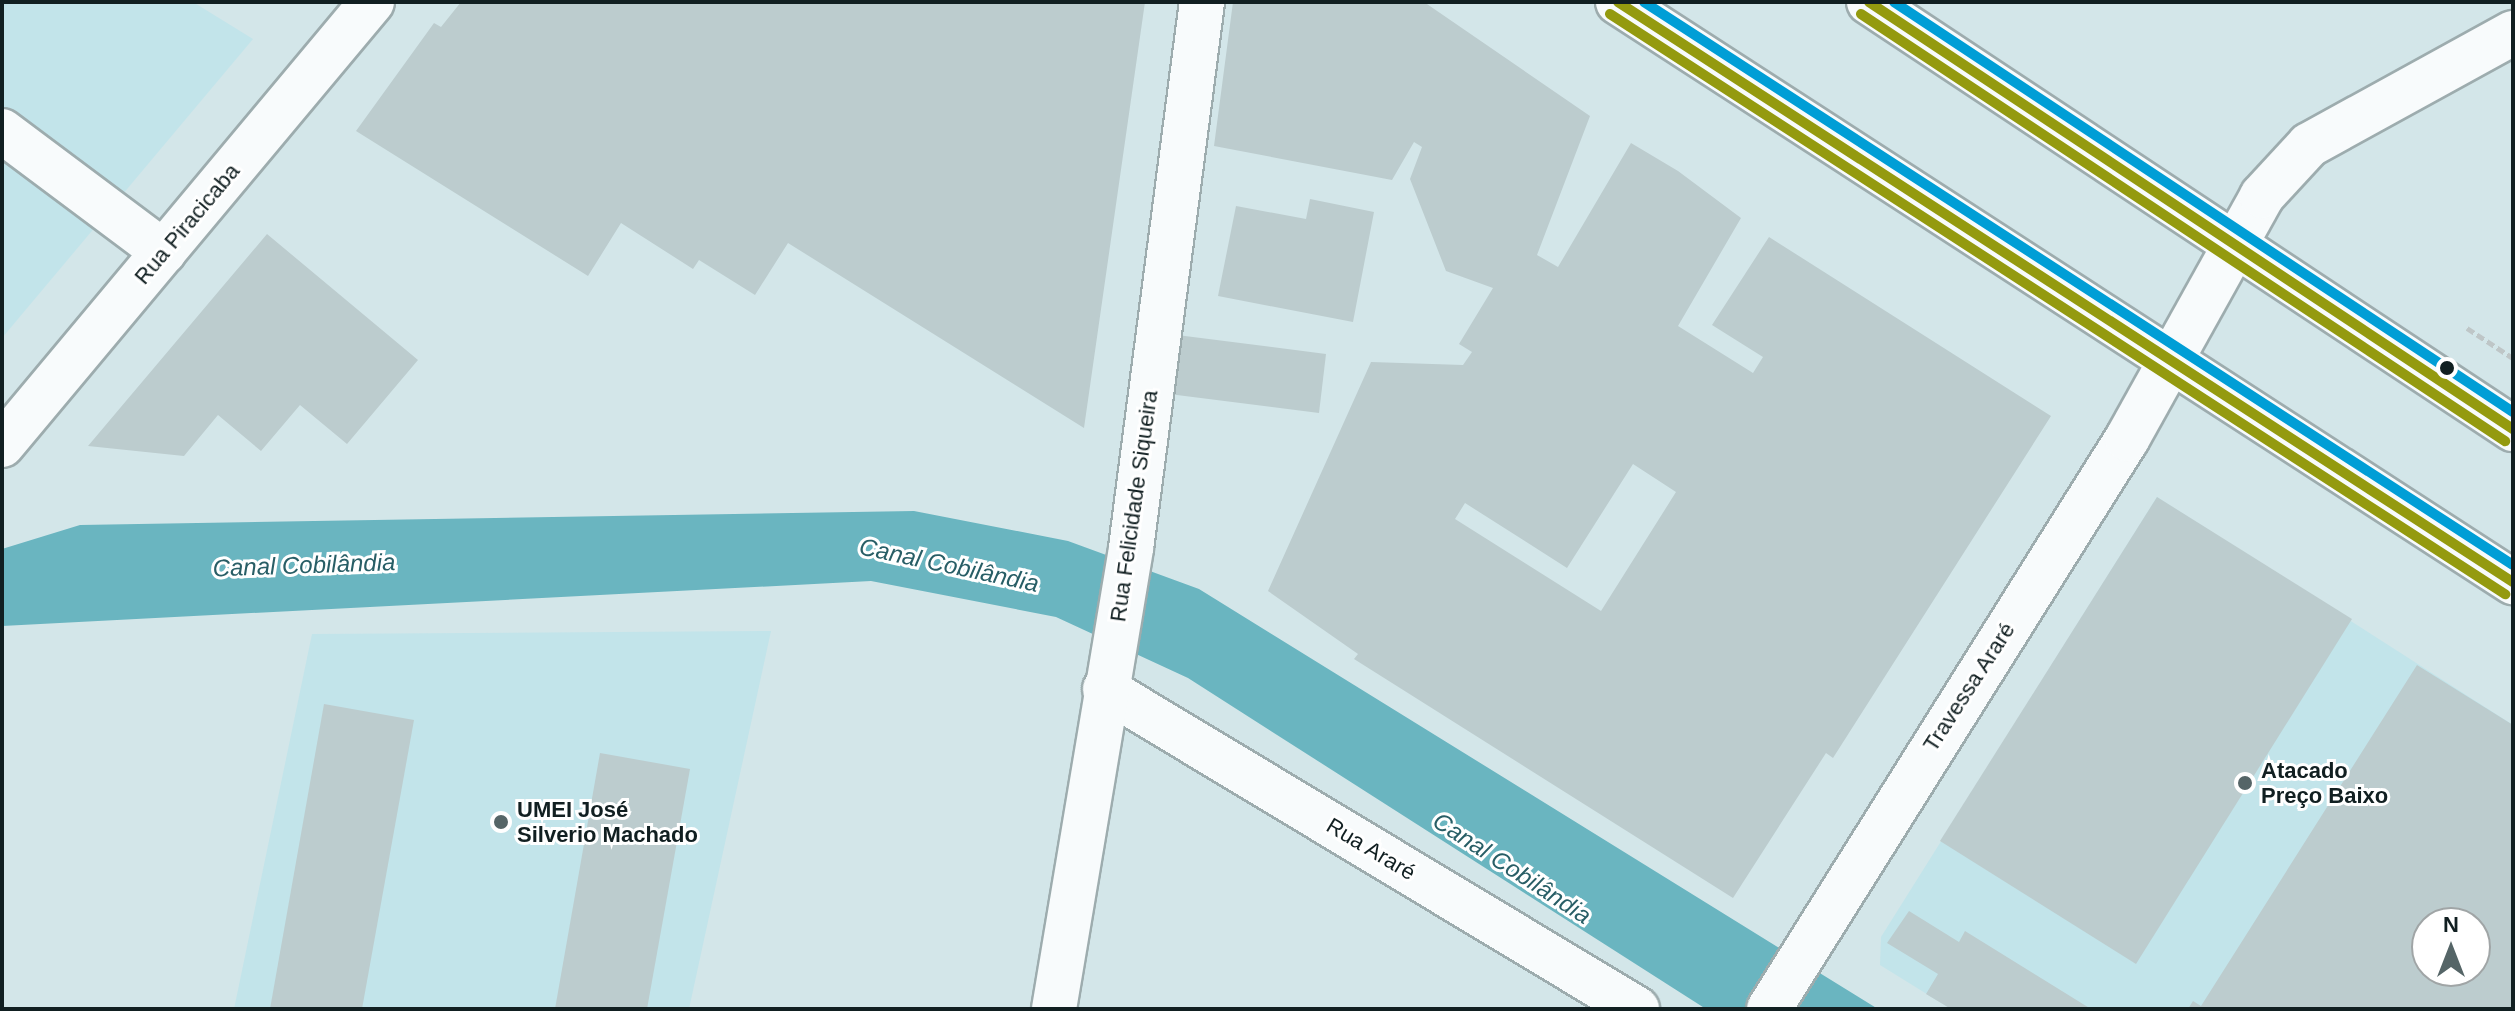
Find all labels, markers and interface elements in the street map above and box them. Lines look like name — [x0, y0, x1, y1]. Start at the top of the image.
street label: Rua Piracicaba — [129, 158, 245, 290]
unlabelled marker — [2439, 360, 2455, 376]
street label: Rua Felicidade Siqueira — [1105, 389, 1163, 623]
water label: Canal Cobilândia — [857, 532, 1041, 598]
water label: Canal Cobilândia — [212, 547, 396, 583]
street label: Travessa Araré — [1917, 617, 2021, 757]
place label: Atacado Preço Baixo — [2261, 757, 2388, 808]
marker: Atacado Preço Baixo — [2236, 774, 2254, 792]
place label: UMEI José Silverio Machado — [517, 796, 698, 848]
water label: Canal Cobilândia — [1428, 806, 1596, 930]
street label: Rua Araré — [1321, 812, 1421, 886]
marker: UMEI José Silverio Machado — [492, 813, 510, 831]
north arrow — [2411, 907, 2491, 987]
text: N — [2443, 912, 2459, 937]

